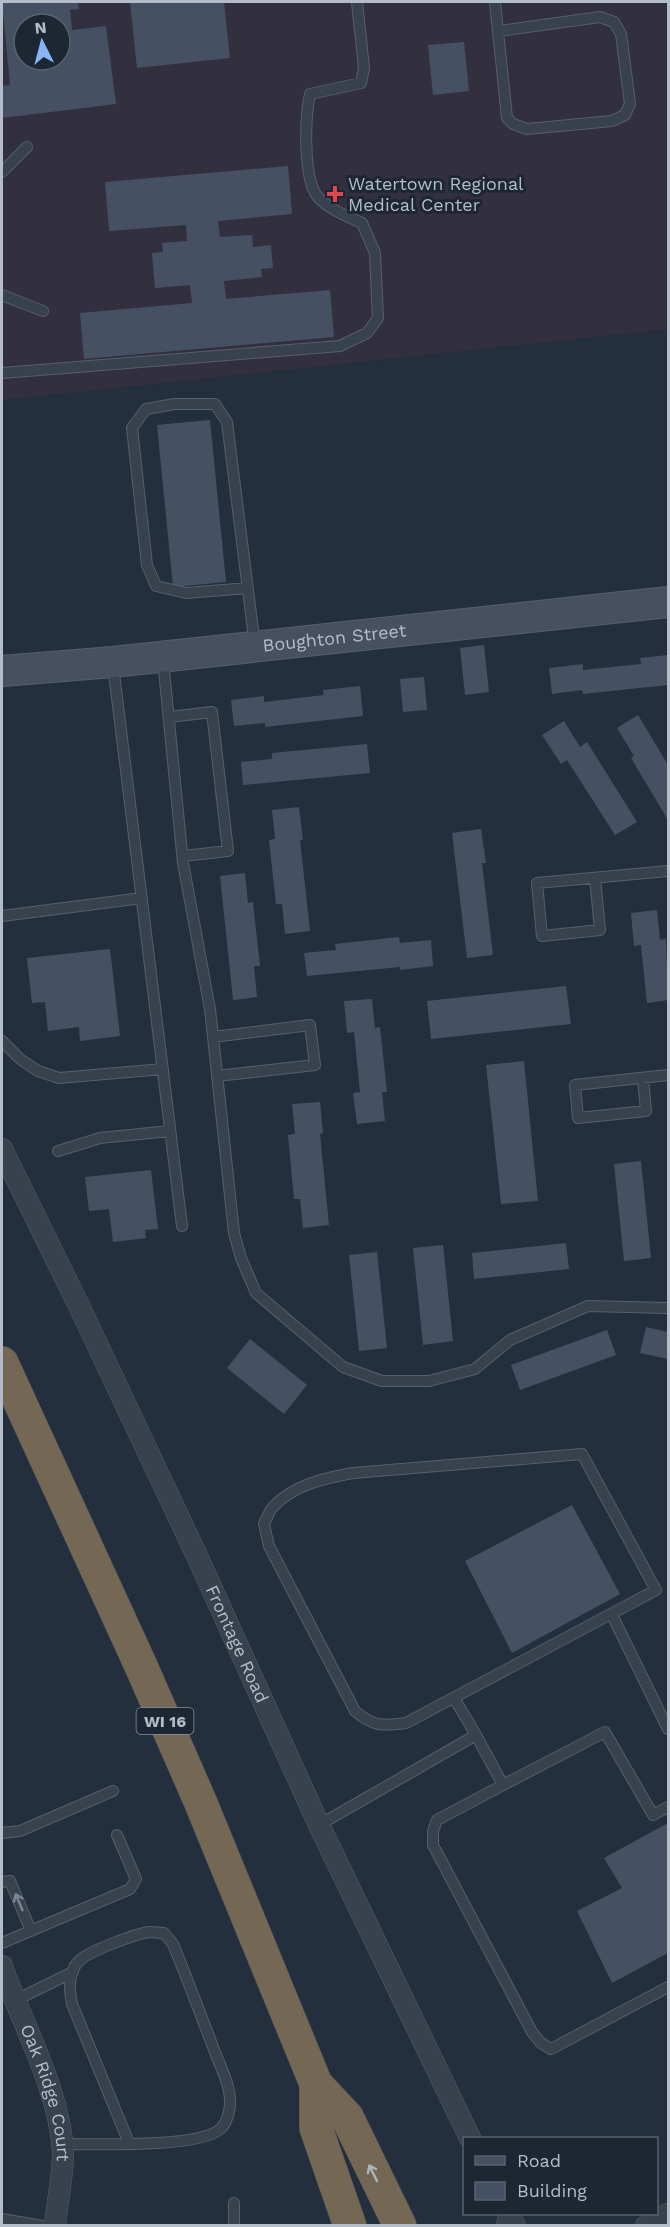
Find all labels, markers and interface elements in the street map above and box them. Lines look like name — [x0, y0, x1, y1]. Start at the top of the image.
north arrow — [12, 12, 72, 72]
text: N — [34, 18, 47, 38]
place label: Watertown Regional Medical Center — [348, 173, 524, 215]
marker: Watertown Regional Medical Center — [326, 185, 344, 203]
street label: Boughton Street — [261, 619, 408, 656]
street label: Frontage Road — [202, 1582, 273, 1706]
road number: WI 16 — [136, 1708, 194, 1734]
one-way arrow — [13, 1894, 24, 1912]
street label: Oak Ridge Court — [16, 2021, 74, 2162]
legend — [463, 2137, 658, 2215]
text: Road — [517, 2150, 561, 2171]
one-way arrow — [367, 2165, 379, 2183]
text: Building — [517, 2180, 587, 2201]

